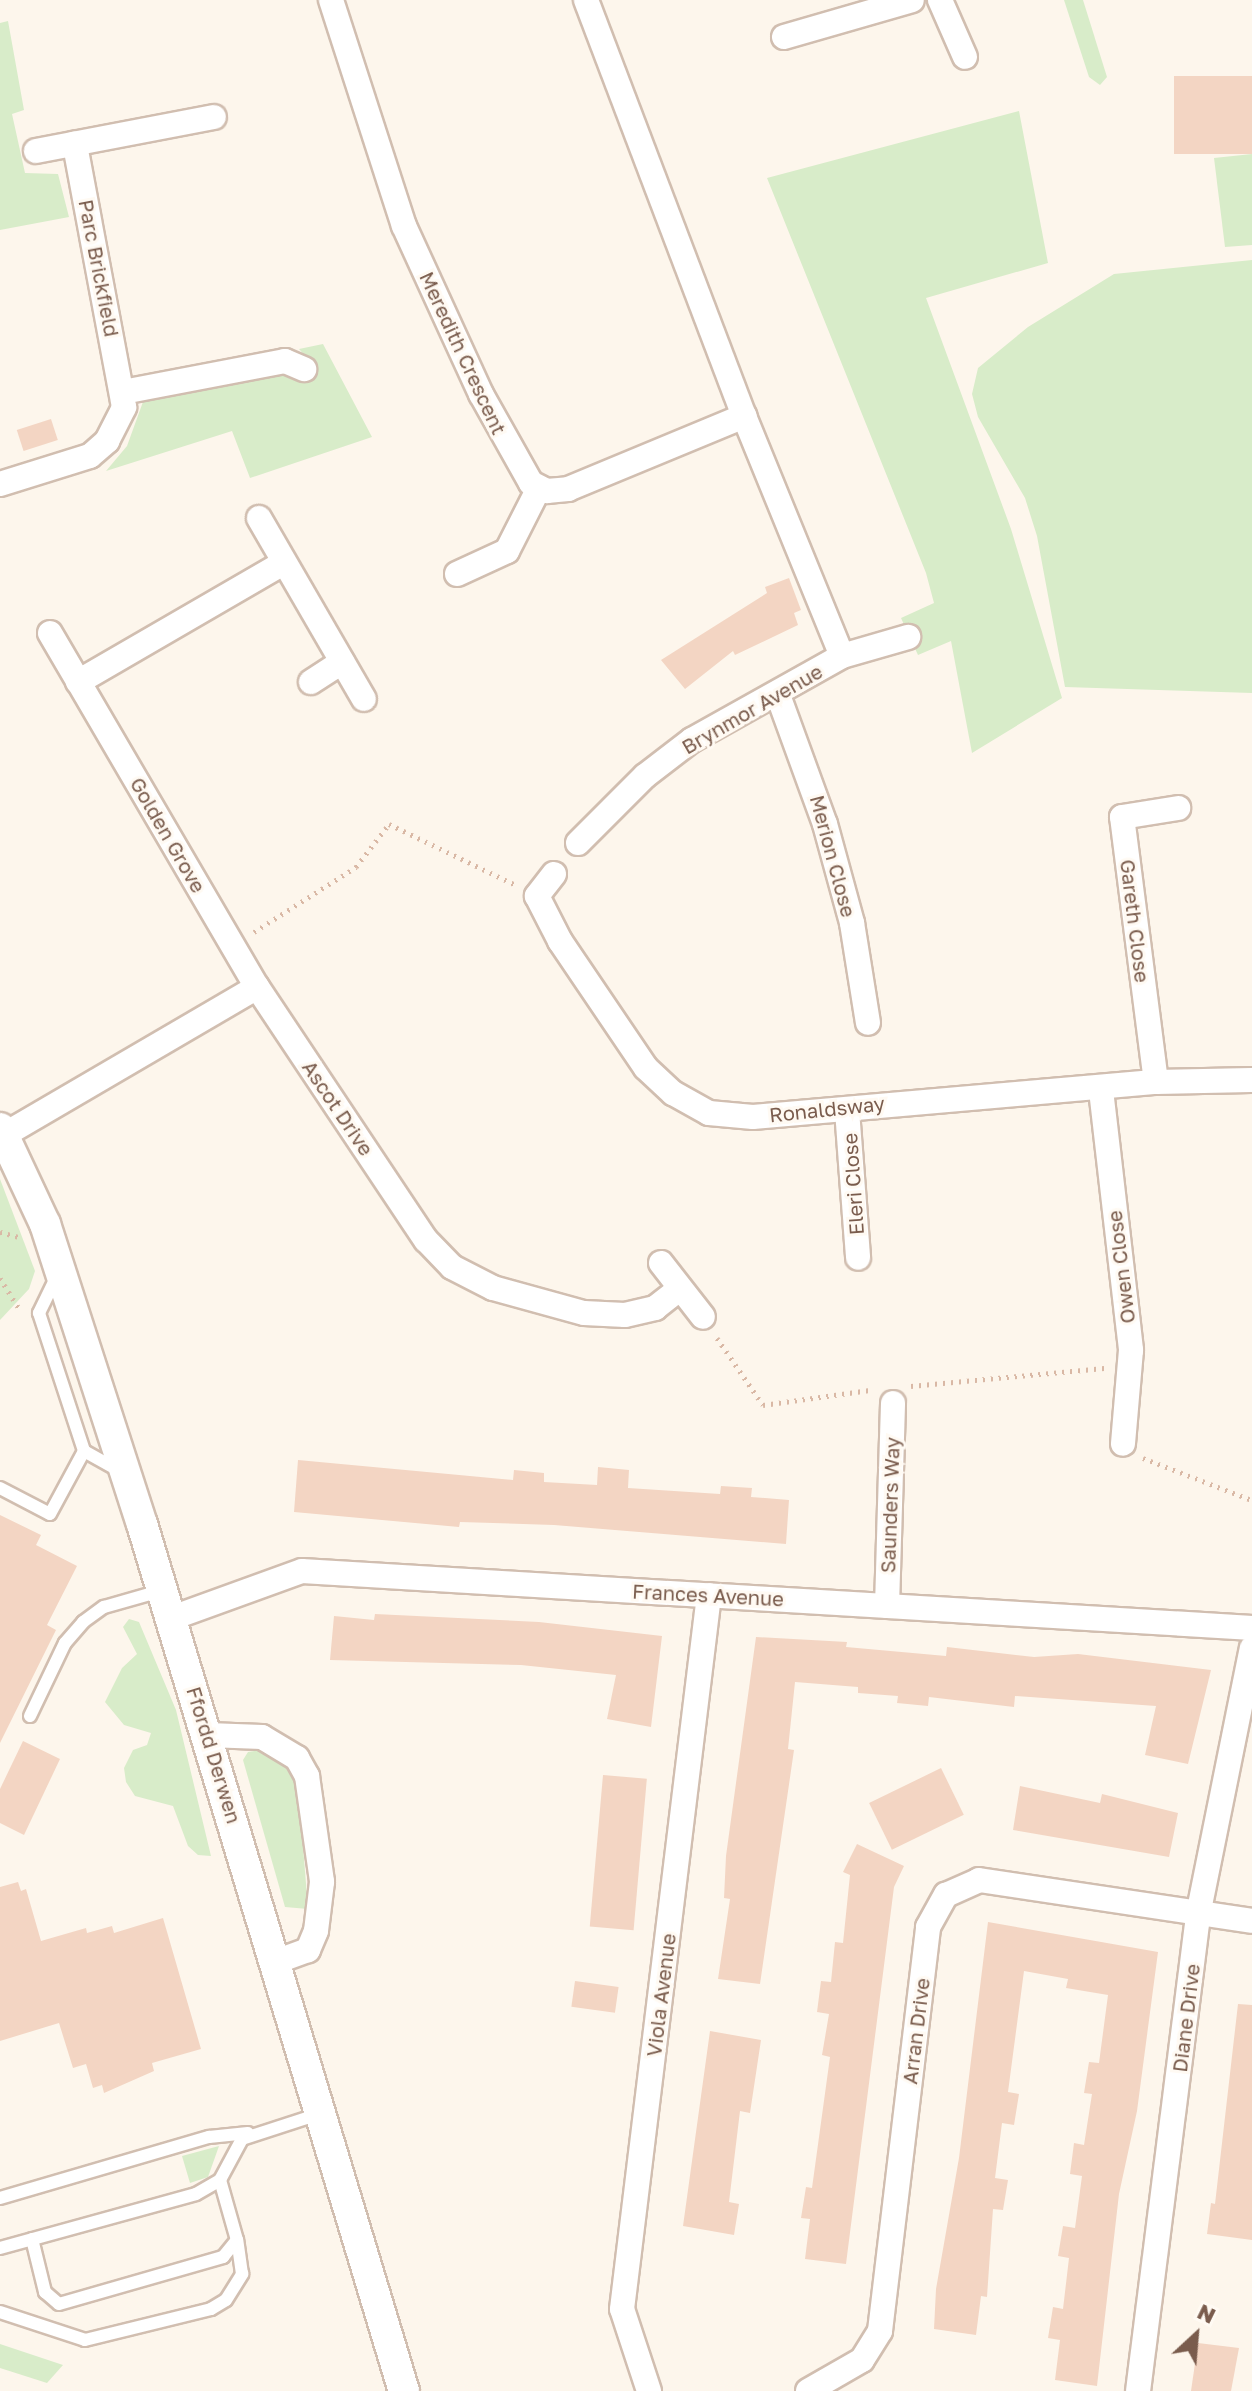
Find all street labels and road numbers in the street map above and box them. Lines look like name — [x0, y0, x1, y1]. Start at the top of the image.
street label: Parc Brickfield — [74, 197, 124, 339]
street label: Meredith Crescent — [415, 268, 511, 438]
street label: Brynmor Avenue — [677, 659, 827, 759]
street label: Golden Grove — [125, 773, 211, 897]
street label: Merion Close — [805, 792, 861, 920]
street label: Gareth Close — [1116, 858, 1154, 984]
street label: Ascot Drive — [297, 1056, 379, 1160]
street label: Ronaldsway — [768, 1091, 886, 1127]
street label: Eleri Close — [837, 1132, 869, 1236]
street label: Owen Close — [1102, 1209, 1140, 1325]
street label: Saunders Way — [876, 1436, 904, 1574]
street label: Frances Avenue — [632, 1579, 784, 1611]
street label: Ffordd Derwen — [182, 1684, 246, 1826]
street label: Viola Avenue — [642, 1932, 680, 2058]
street label: Diane Drive — [1167, 1962, 1205, 2074]
street label: Arran Drive — [898, 1976, 934, 2086]

